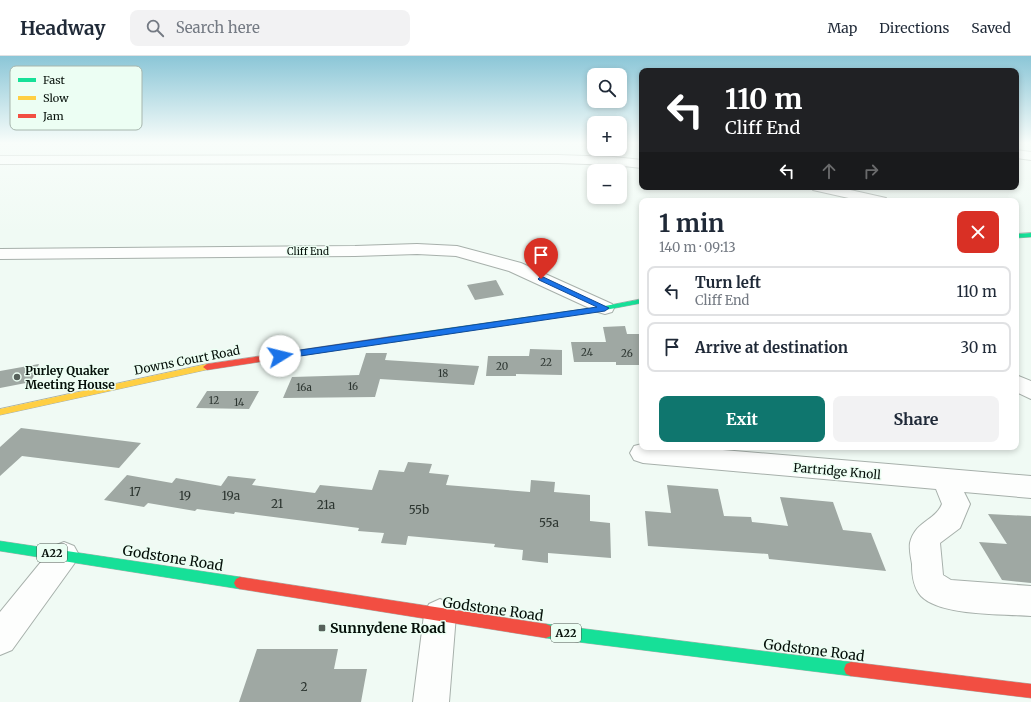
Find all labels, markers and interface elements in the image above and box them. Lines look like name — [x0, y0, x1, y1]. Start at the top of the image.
search box — [130, 10, 410, 46]
text: Headway — [20, 16, 106, 40]
icon: search — [144, 17, 166, 39]
text: Search here — [176, 18, 260, 37]
text: Map — [827, 19, 857, 37]
text: Directions — [879, 19, 949, 37]
text: Saved — [971, 19, 1011, 37]
legend — [10, 66, 142, 130]
map controls — [587, 68, 627, 204]
button: search — [587, 68, 627, 108]
text: Fast — [43, 73, 66, 87]
text: 110 m — [725, 81, 802, 117]
icon: left — [659, 84, 711, 136]
text: Slow — [43, 91, 69, 105]
text: Jam — [42, 109, 64, 123]
button: + — [587, 116, 627, 156]
text: Cliff End — [725, 116, 800, 139]
icon: left — [776, 160, 798, 182]
icon: ahead — [818, 160, 840, 182]
icon: right — [860, 160, 882, 182]
button: − — [587, 164, 627, 204]
text: 1 min — [659, 208, 724, 239]
button: close — [957, 211, 999, 253]
pin — [524, 238, 558, 279]
text: 140 m · 09:13 — [659, 239, 736, 256]
icon: arrive — [530, 244, 552, 266]
street label: Cliff End — [287, 245, 329, 258]
text: Turn left — [695, 273, 761, 292]
icon: left — [661, 280, 683, 302]
text: 110 m — [956, 282, 997, 301]
text: Cliff End — [695, 292, 749, 309]
position arrow — [259, 335, 301, 377]
icon: arrive — [661, 336, 683, 358]
text: Arrive at destination — [695, 338, 848, 357]
text: 30 m — [960, 338, 997, 357]
street label: Downs Court Road — [133, 342, 241, 378]
house number: 24 — [581, 346, 593, 359]
house number: 26 — [621, 347, 633, 360]
house number: 22 — [540, 356, 552, 369]
house number: 20 — [496, 360, 508, 373]
place label: Purley Quaker Meeting House — [25, 363, 115, 392]
house number: 18 — [438, 367, 448, 380]
marker: Purley Quaker Meeting House — [12, 372, 22, 382]
house number: 16 — [348, 380, 358, 393]
house number: 16a — [296, 381, 312, 394]
house number: 12 — [209, 394, 219, 407]
house number: 14 — [234, 396, 244, 409]
button: Exit — [659, 396, 825, 442]
button: Share — [833, 396, 999, 442]
street label: Partridge Knoll — [793, 460, 882, 482]
house number: 17 — [129, 484, 141, 499]
house number: 19 — [179, 488, 191, 503]
house number: 19a — [222, 488, 241, 503]
house number: 21 — [271, 496, 284, 511]
house number: 21a — [317, 497, 336, 512]
house number: 55b — [409, 502, 429, 517]
house number: 55a — [539, 515, 559, 530]
street label: Godstone Road — [121, 541, 225, 575]
road number: A22 — [37, 544, 67, 562]
street label: Godstone Road — [441, 593, 545, 625]
place label: Sunnydene Road — [330, 619, 446, 637]
marker: Sunnydene Road — [317, 623, 327, 633]
road number: A22 — [551, 624, 581, 642]
street label: Godstone Road — [762, 635, 866, 665]
house number: 2 — [300, 679, 308, 694]

